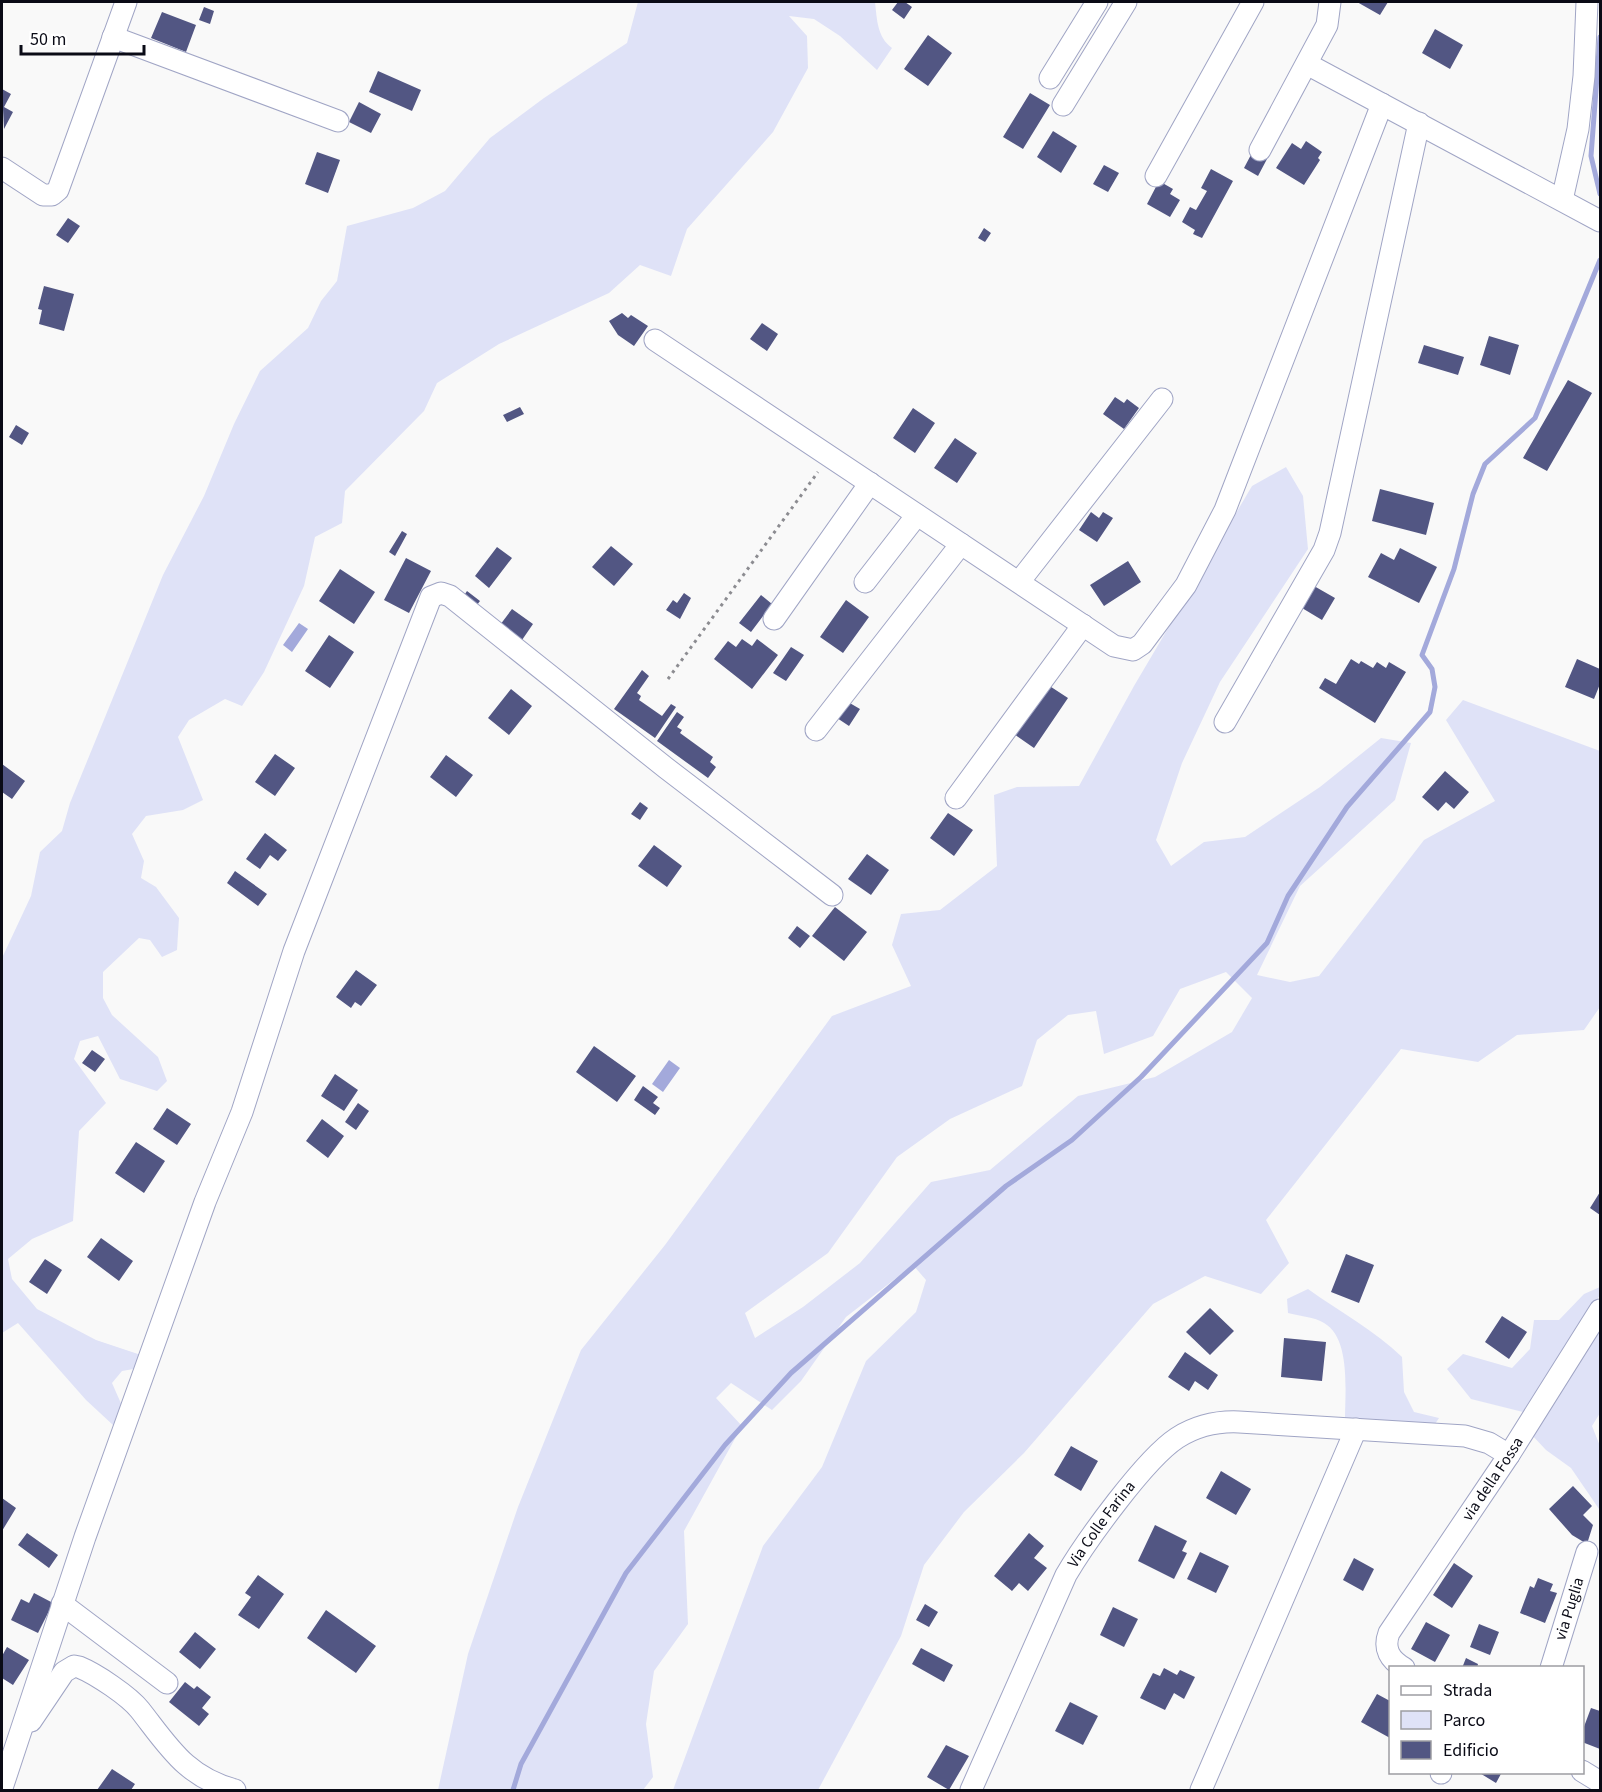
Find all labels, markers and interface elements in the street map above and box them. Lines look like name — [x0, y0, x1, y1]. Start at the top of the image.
scale bar — [21, 18, 144, 56]
text: 50 m — [30, 27, 66, 52]
street label: via della Fossa — [1457, 1433, 1529, 1525]
street label: Via Colle Farina — [1062, 1476, 1140, 1572]
street label: via Puglia — [1549, 1575, 1589, 1643]
legend — [1389, 1666, 1584, 1774]
text: Strada — [1443, 1678, 1492, 1703]
text: Parco — [1443, 1708, 1485, 1733]
text: Edificio — [1443, 1738, 1499, 1763]

